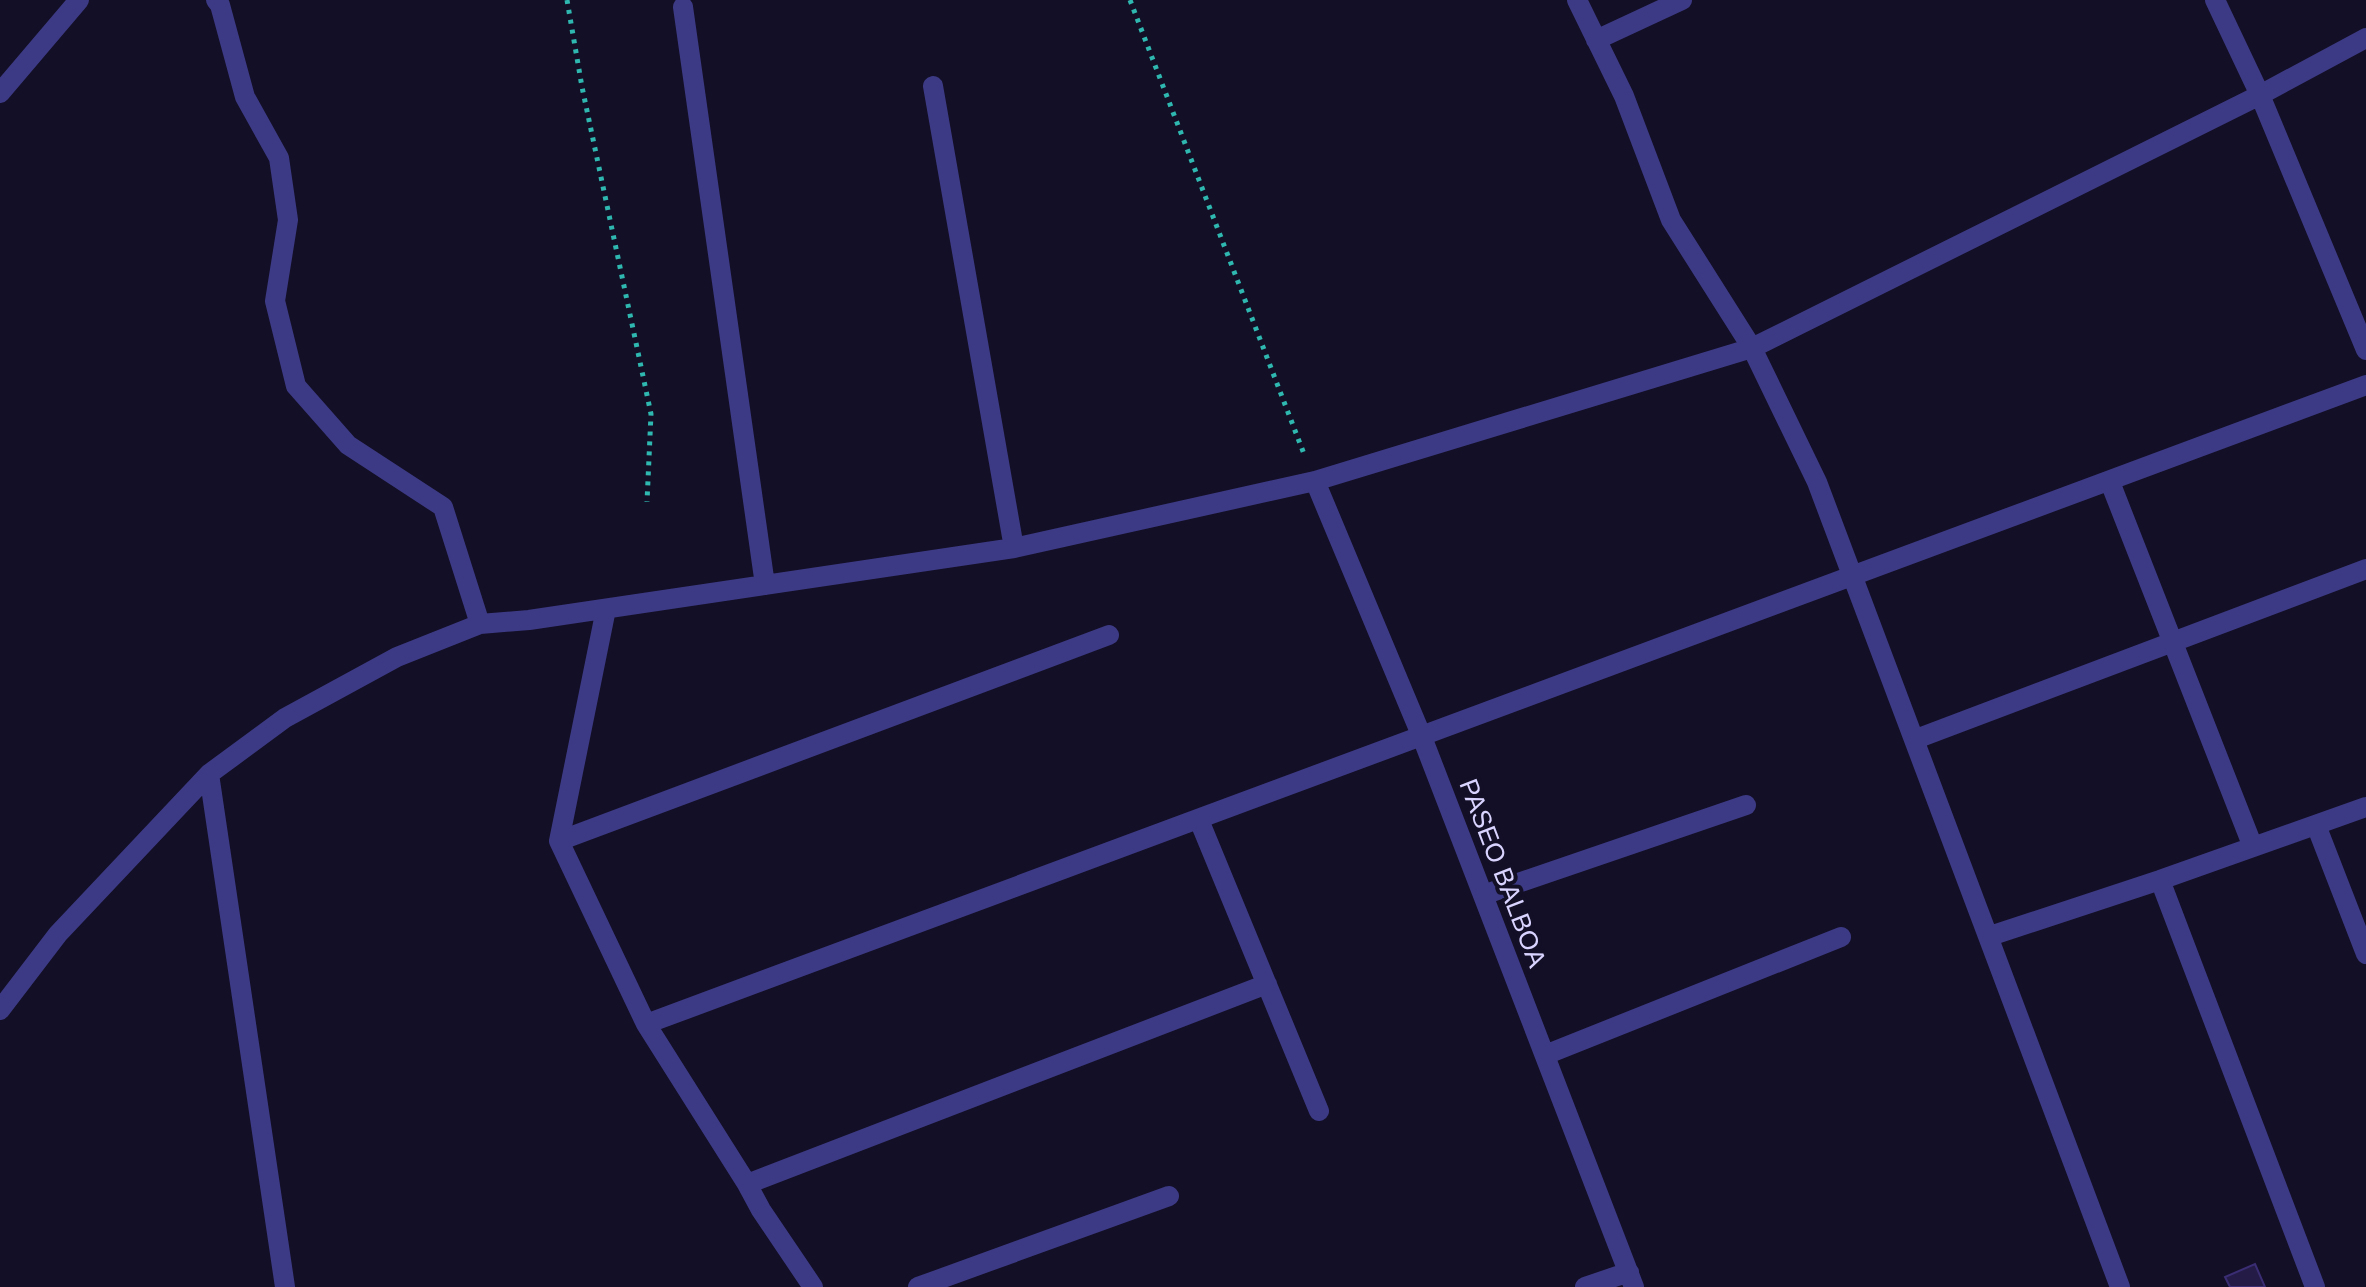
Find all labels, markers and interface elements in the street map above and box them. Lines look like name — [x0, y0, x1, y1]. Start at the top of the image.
street label: PASEO BALBOA — [1453, 775, 1553, 972]

